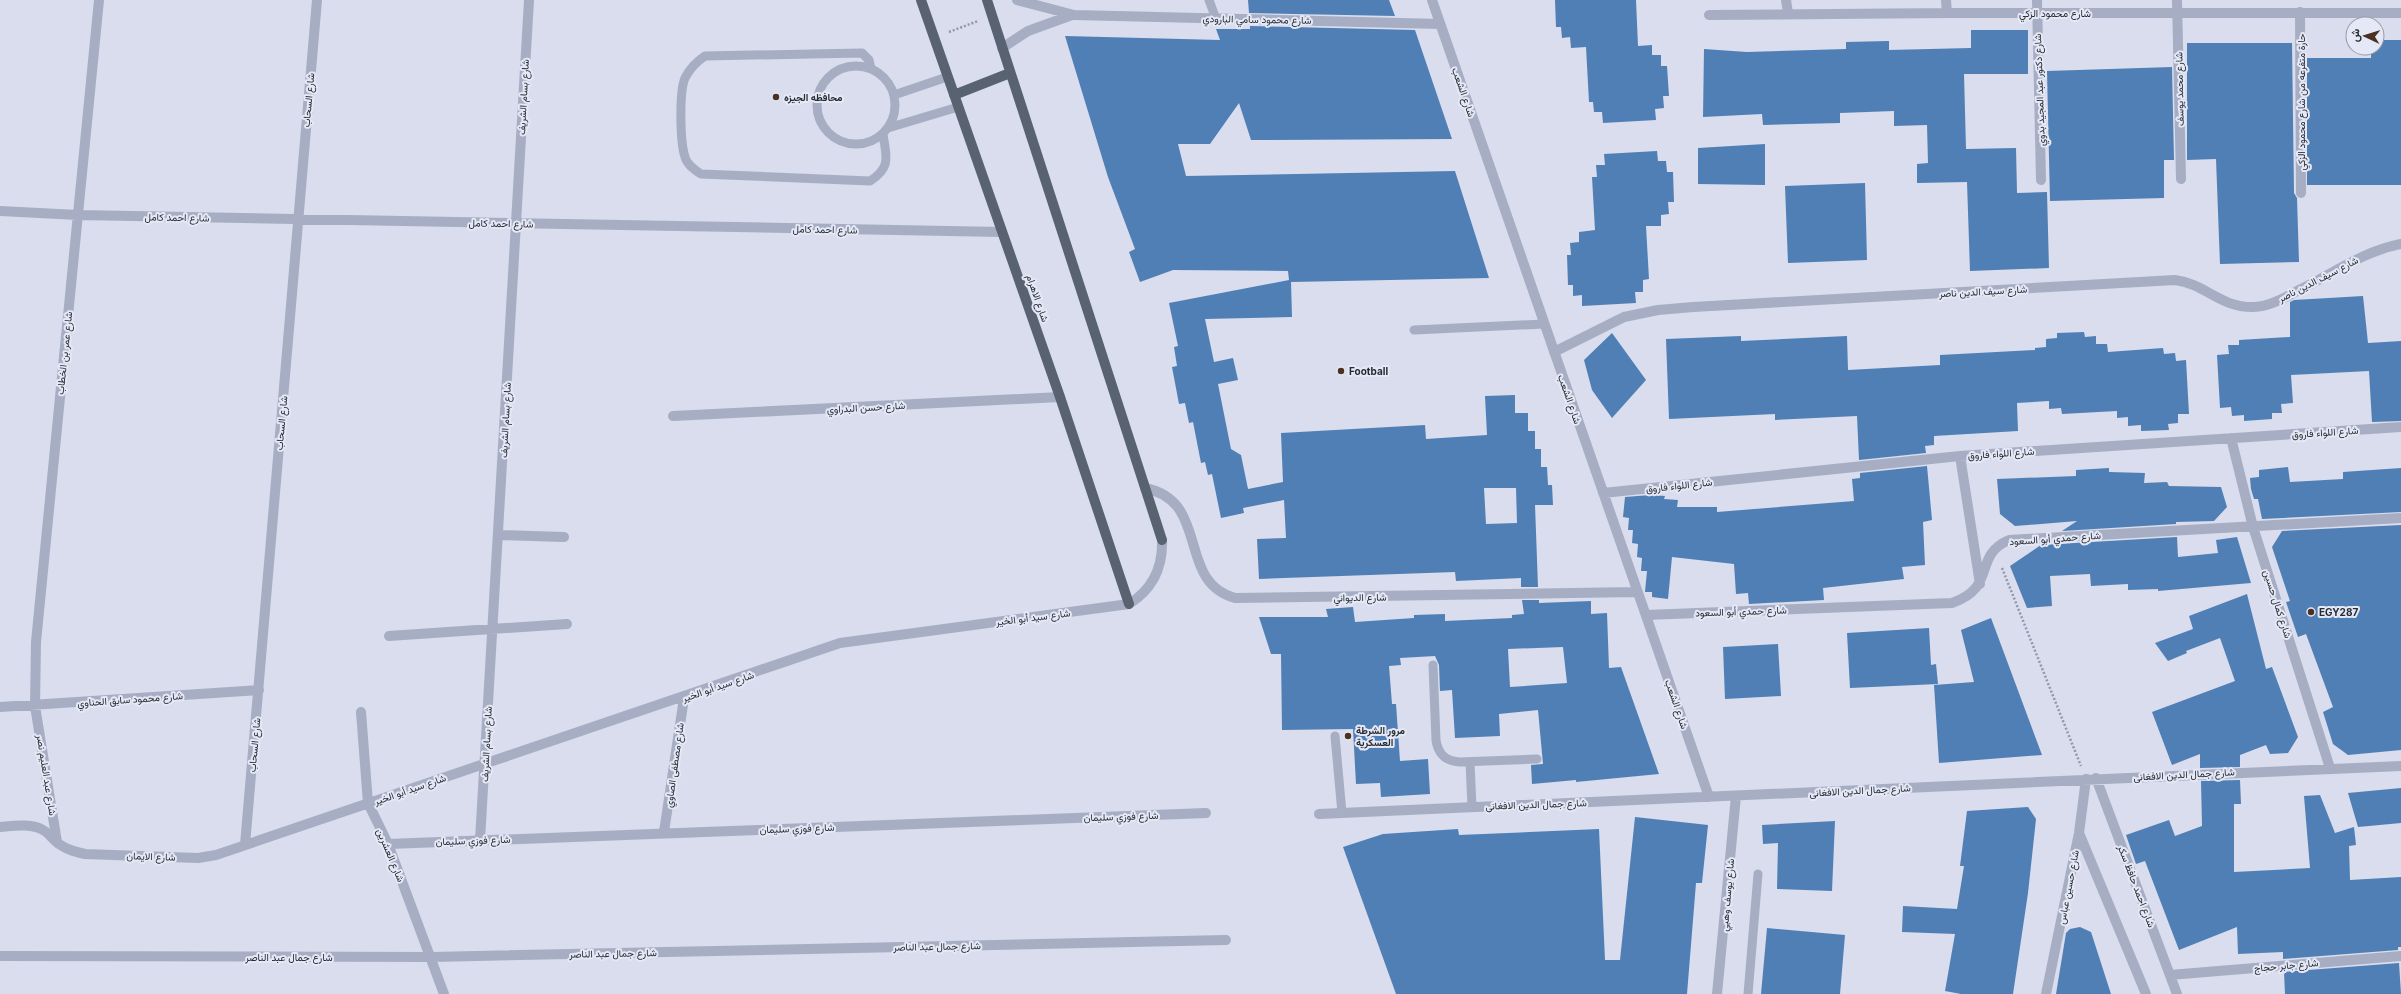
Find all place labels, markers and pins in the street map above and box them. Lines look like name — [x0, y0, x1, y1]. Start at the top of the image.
place label: محافظه الجيزه — [784, 91, 843, 104]
marker: محافظه الجيزه — [771, 92, 781, 102]
place label: Football — [1349, 365, 1388, 377]
marker: Football — [1336, 366, 1346, 376]
place label: EGY287 — [2319, 606, 2358, 618]
marker: EGY287 — [2306, 607, 2316, 617]
place label: مرور الشرطة العسكرية — [1356, 724, 1406, 749]
marker: مرور الشرطة العسكرية — [1343, 731, 1353, 741]

